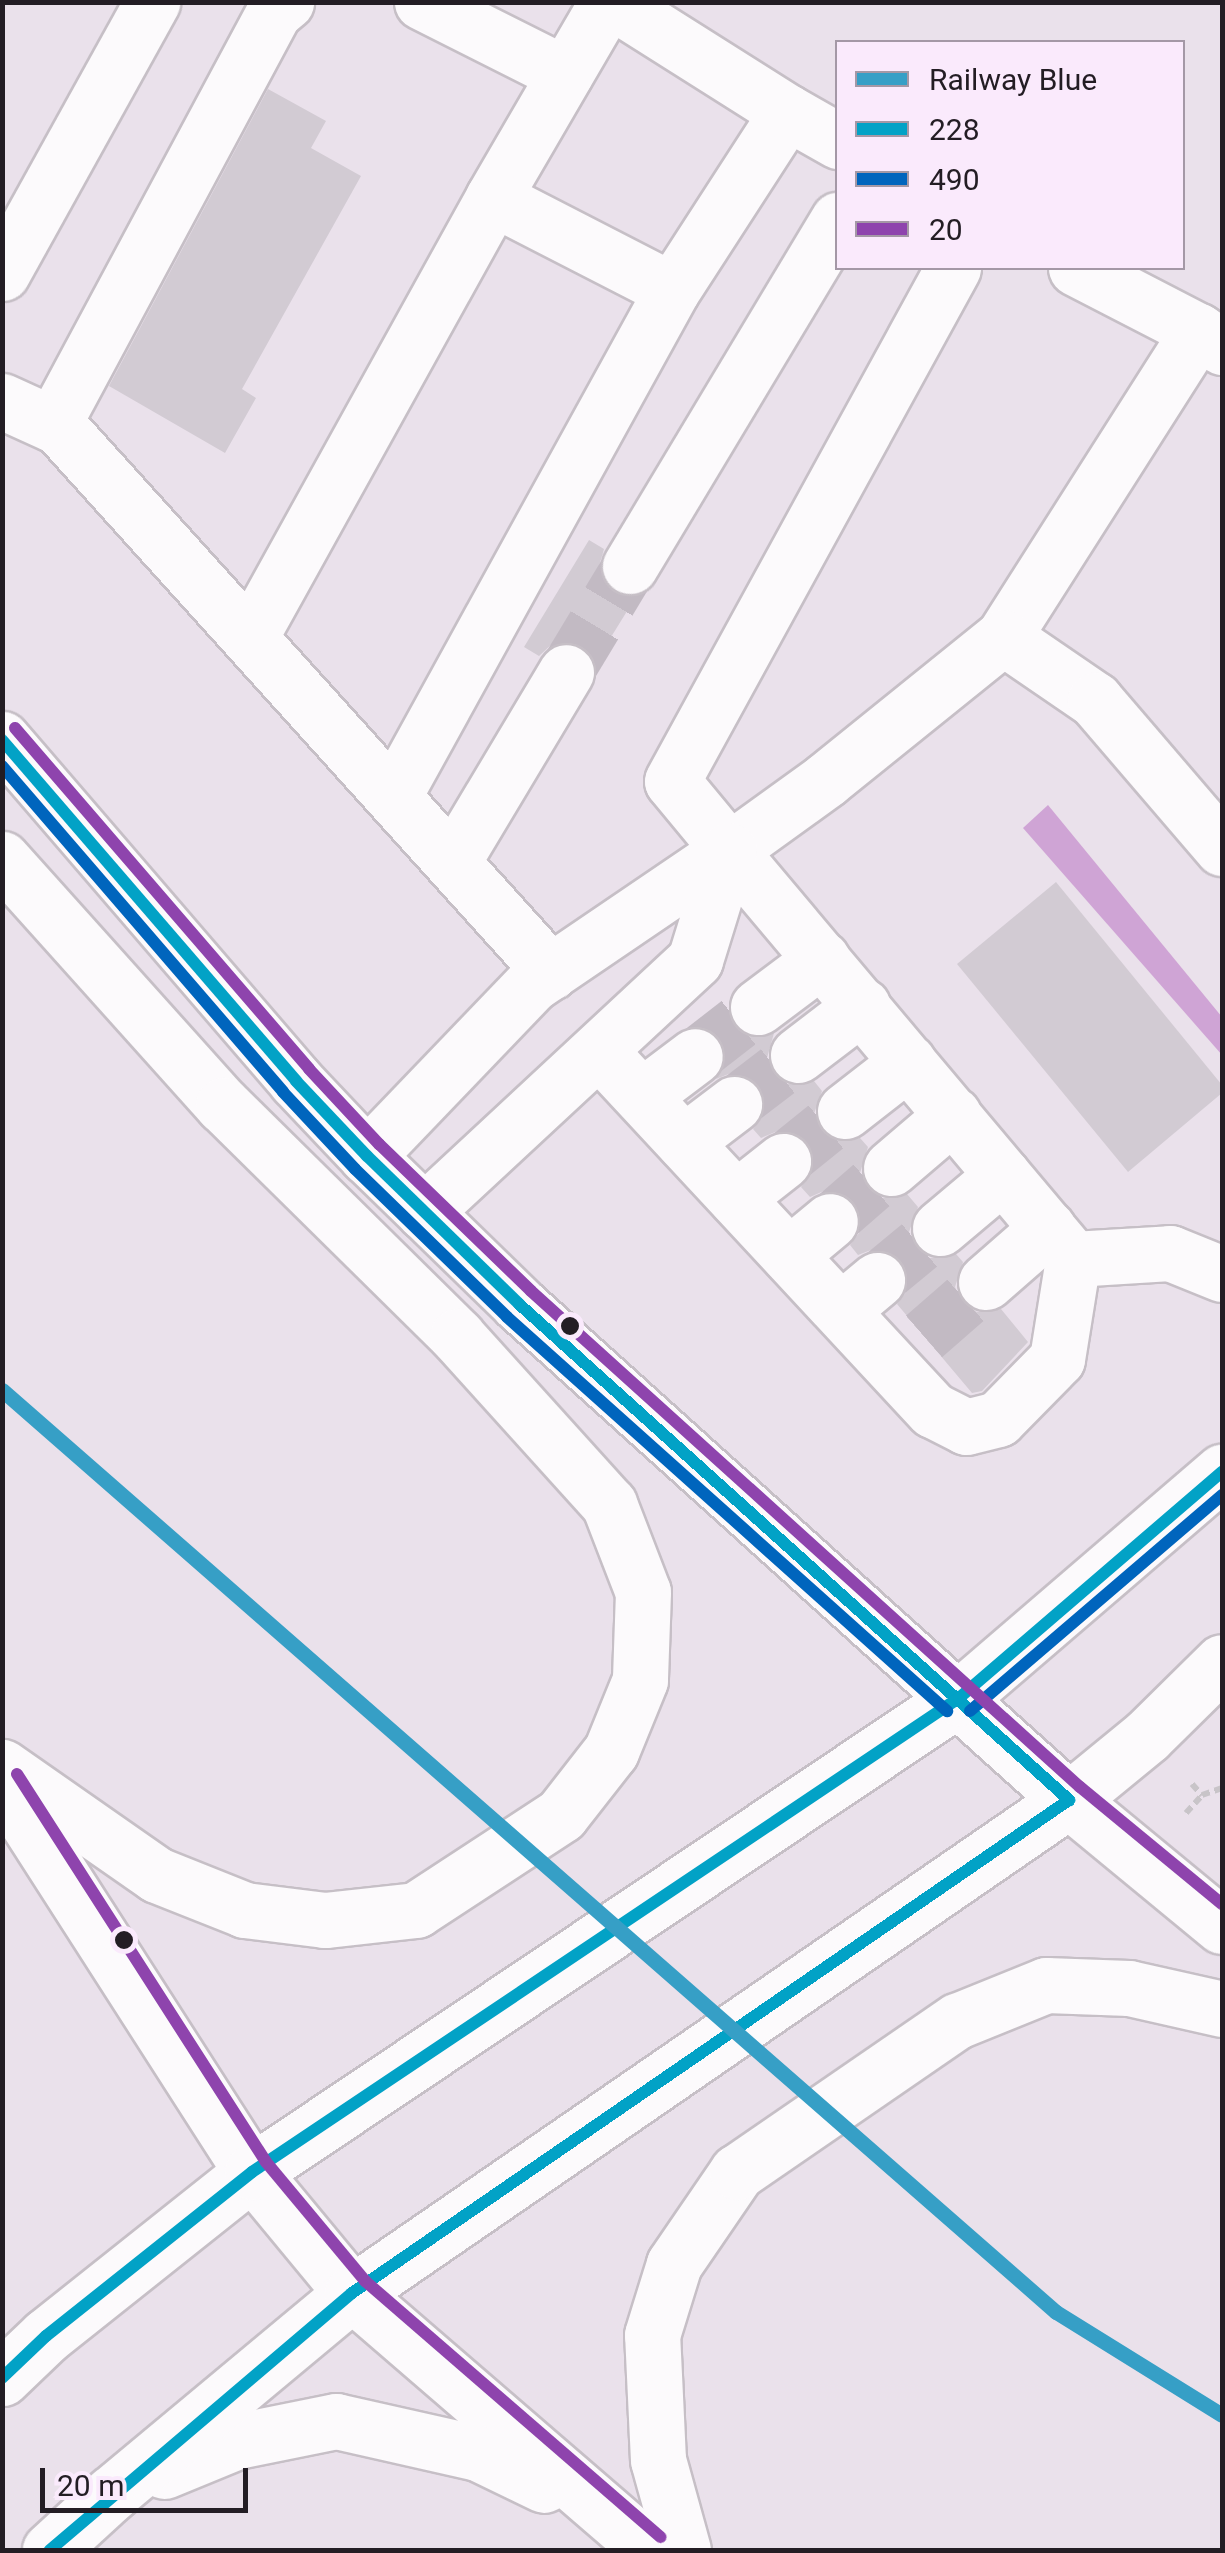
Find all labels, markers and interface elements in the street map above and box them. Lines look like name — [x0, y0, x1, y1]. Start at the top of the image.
legend — [835, 40, 1185, 270]
text: Railway Blue — [929, 62, 1097, 97]
text: 228 — [929, 112, 980, 147]
text: 490 — [929, 162, 980, 197]
text: 20 — [929, 212, 963, 247]
unlabelled marker — [560, 1316, 580, 1336]
unlabelled marker — [114, 1930, 134, 1950]
scale bar — [45, 2448, 252, 2510]
text: 20 m — [57, 2468, 124, 2503]

